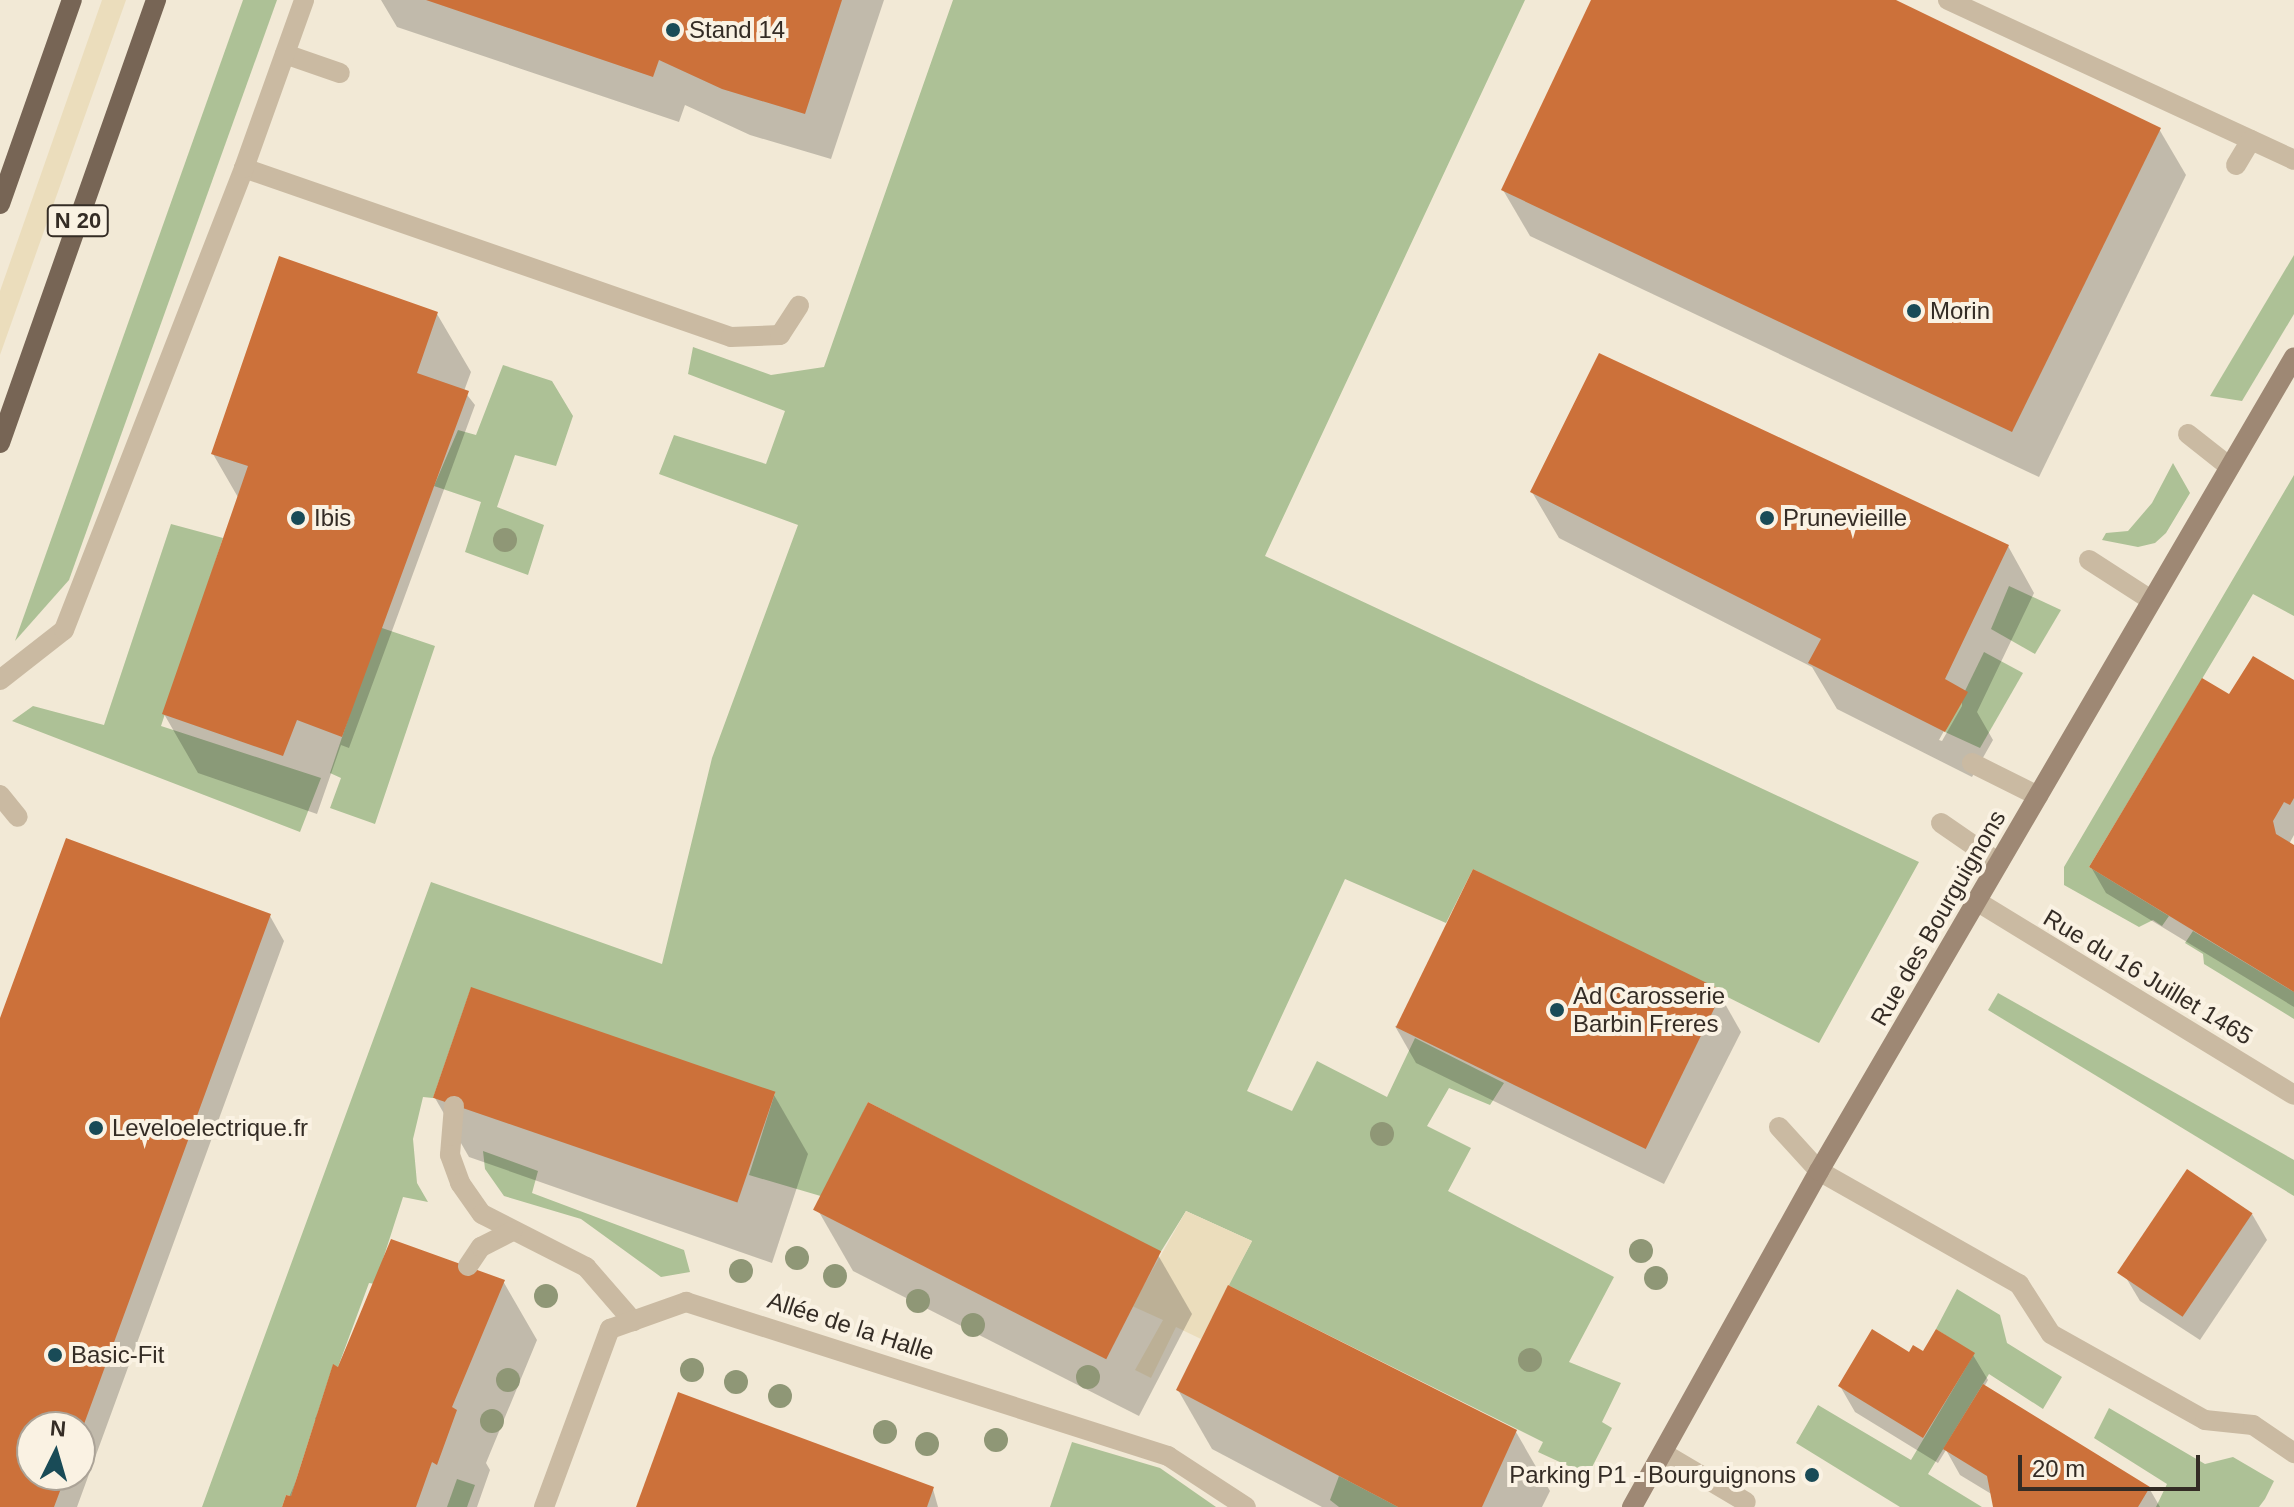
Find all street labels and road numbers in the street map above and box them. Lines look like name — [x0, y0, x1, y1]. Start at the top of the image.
road number: N 20 — [46, 203, 110, 239]
street label: Rue des Bourguignons — [1864, 805, 2012, 1031]
street label: Rue du 16 Juillet 1465 — [2038, 903, 2258, 1051]
street label: Allée de la Halle — [764, 1286, 938, 1366]

